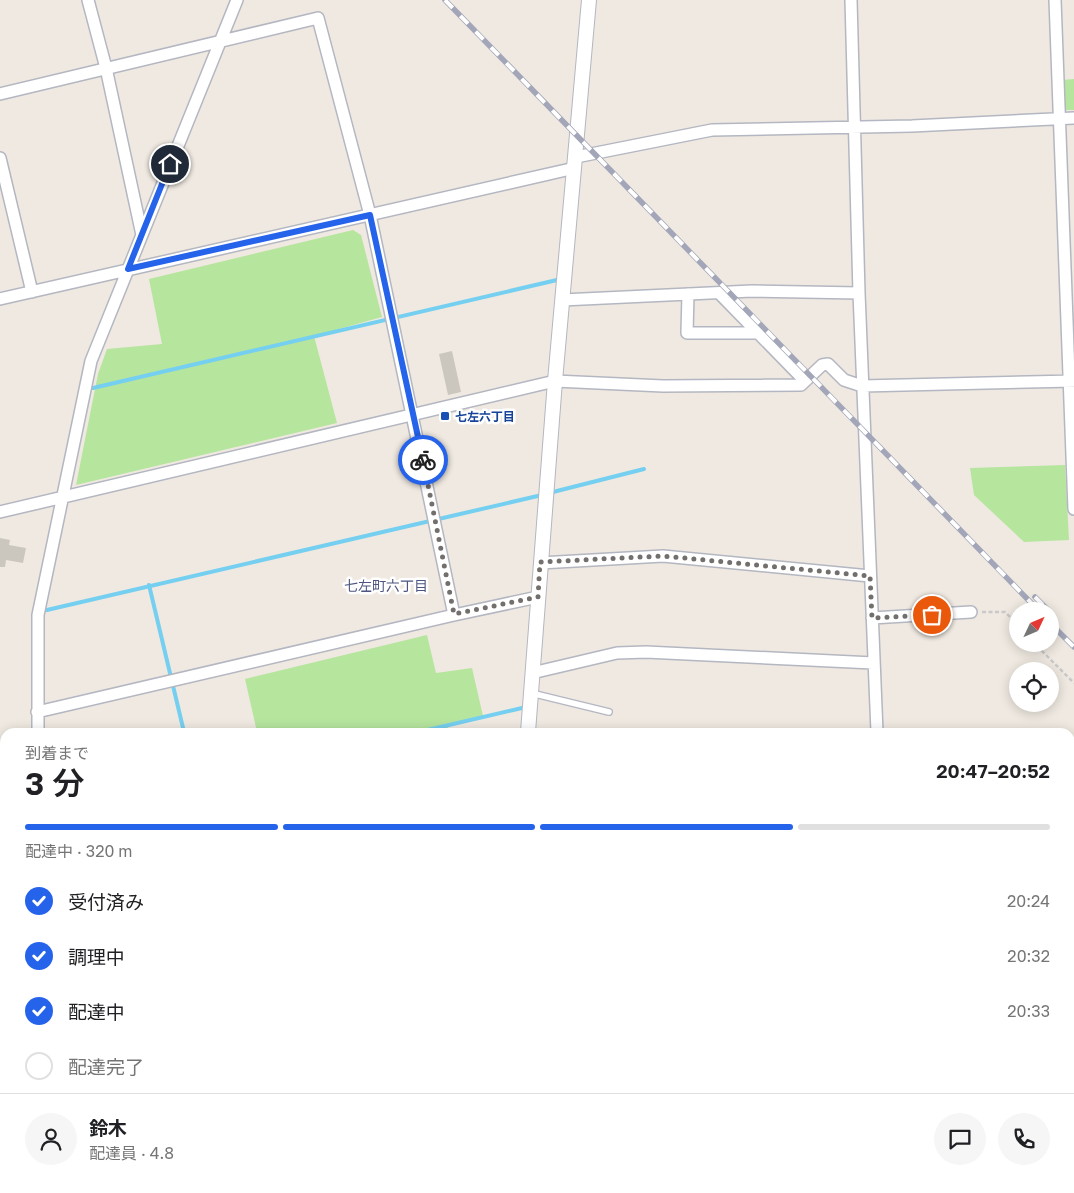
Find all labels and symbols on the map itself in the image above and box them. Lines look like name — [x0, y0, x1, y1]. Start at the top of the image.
pin — [149, 143, 191, 185]
place label: 七左六丁目 — [455, 409, 515, 424]
marker: 七左六丁目 — [439, 410, 451, 422]
courier — [398, 435, 448, 485]
district label: 七左町六丁目 — [344, 577, 428, 594]
pin — [911, 594, 953, 636]
north arrow — [1009, 602, 1059, 652]

